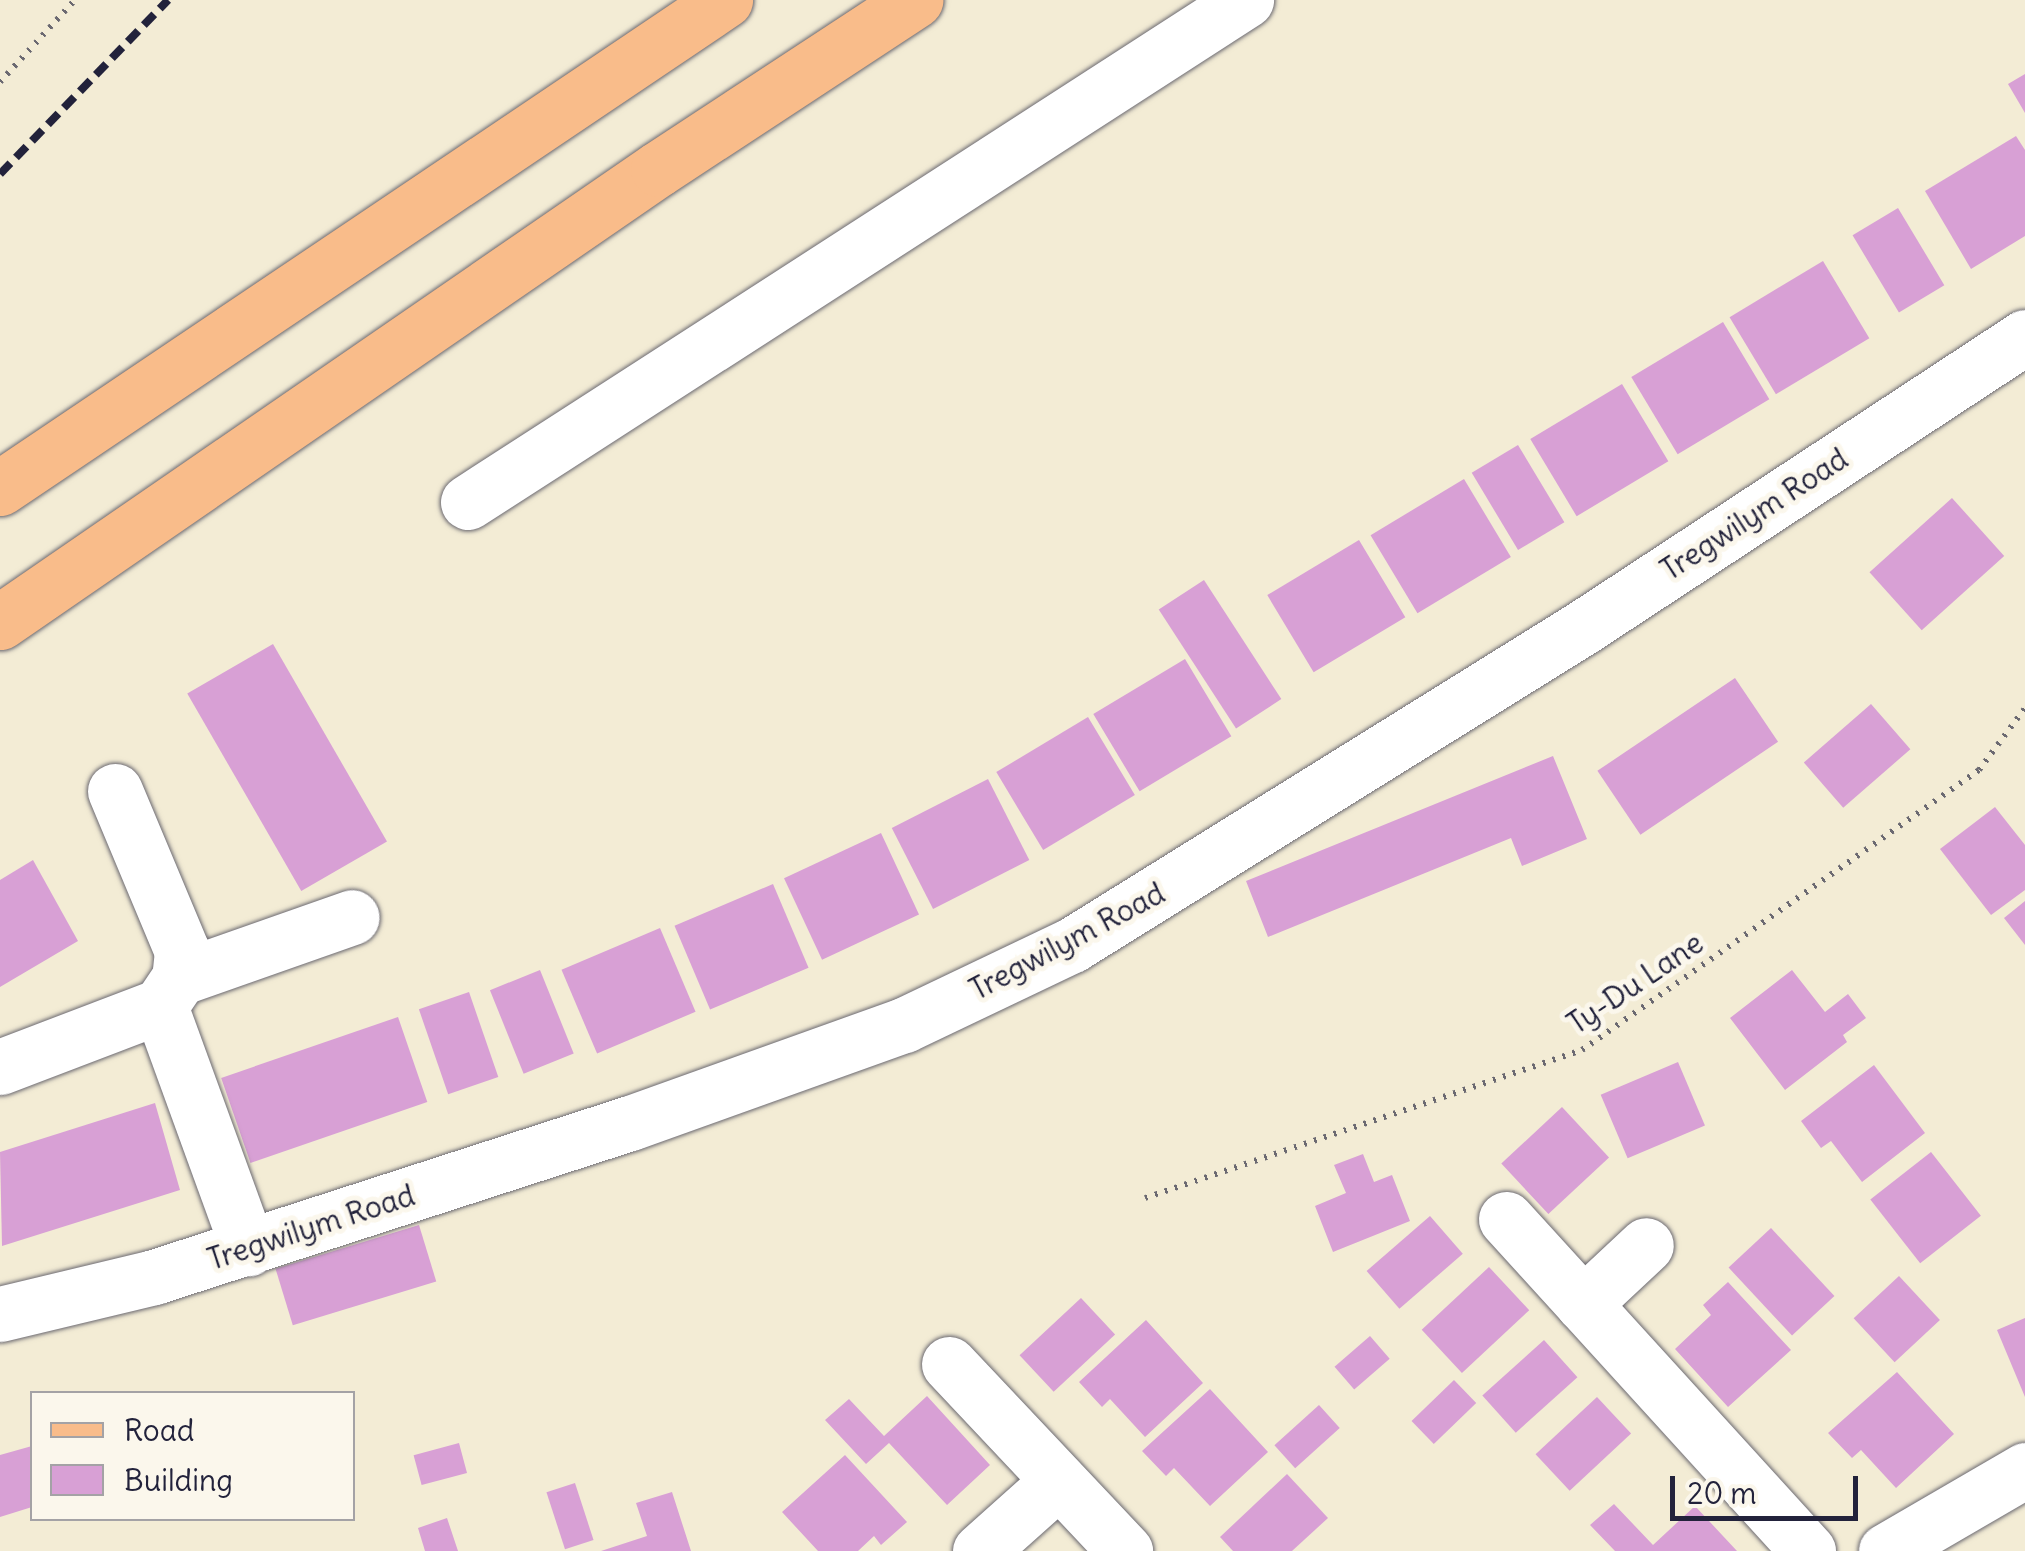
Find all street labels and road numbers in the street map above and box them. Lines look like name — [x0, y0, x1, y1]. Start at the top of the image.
street label: Tregwilym Road — [1654, 440, 1854, 588]
street label: Tregwilym Road — [963, 874, 1171, 1008]
street label: Ty-Du Lane — [1560, 924, 1710, 1042]
street label: Tregwilym Road — [203, 1177, 419, 1277]

